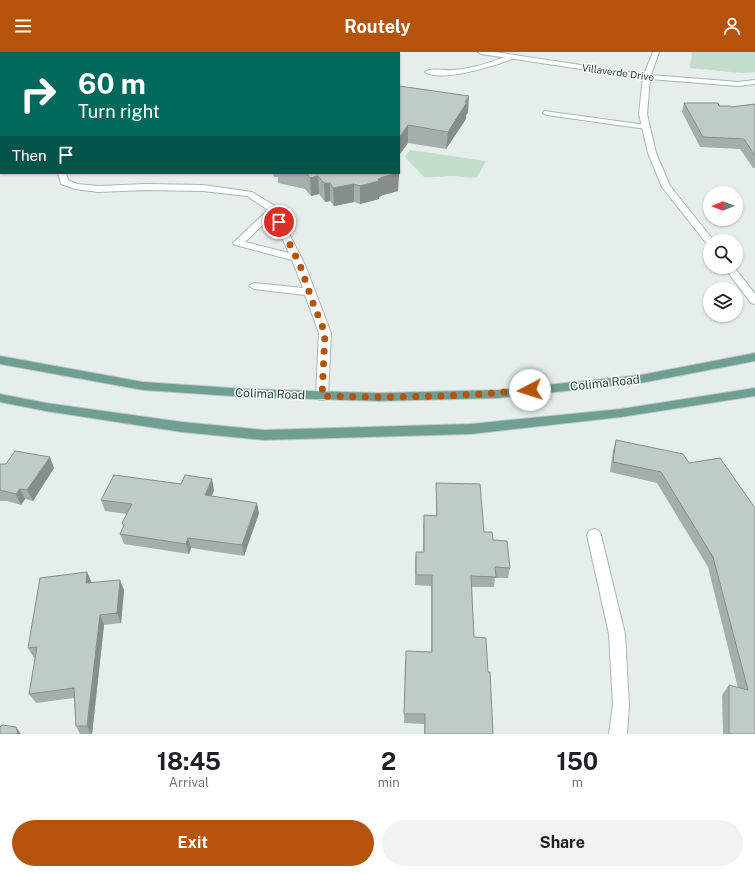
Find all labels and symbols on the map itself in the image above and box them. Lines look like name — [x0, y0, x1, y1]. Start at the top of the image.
street label: Villaverde Drive — [581, 61, 655, 83]
north arrow — [703, 186, 743, 226]
pin — [262, 205, 296, 239]
position arrow — [509, 369, 551, 411]
street label: Colima Road — [569, 372, 641, 394]
street label: Colima Road — [235, 386, 305, 402]

